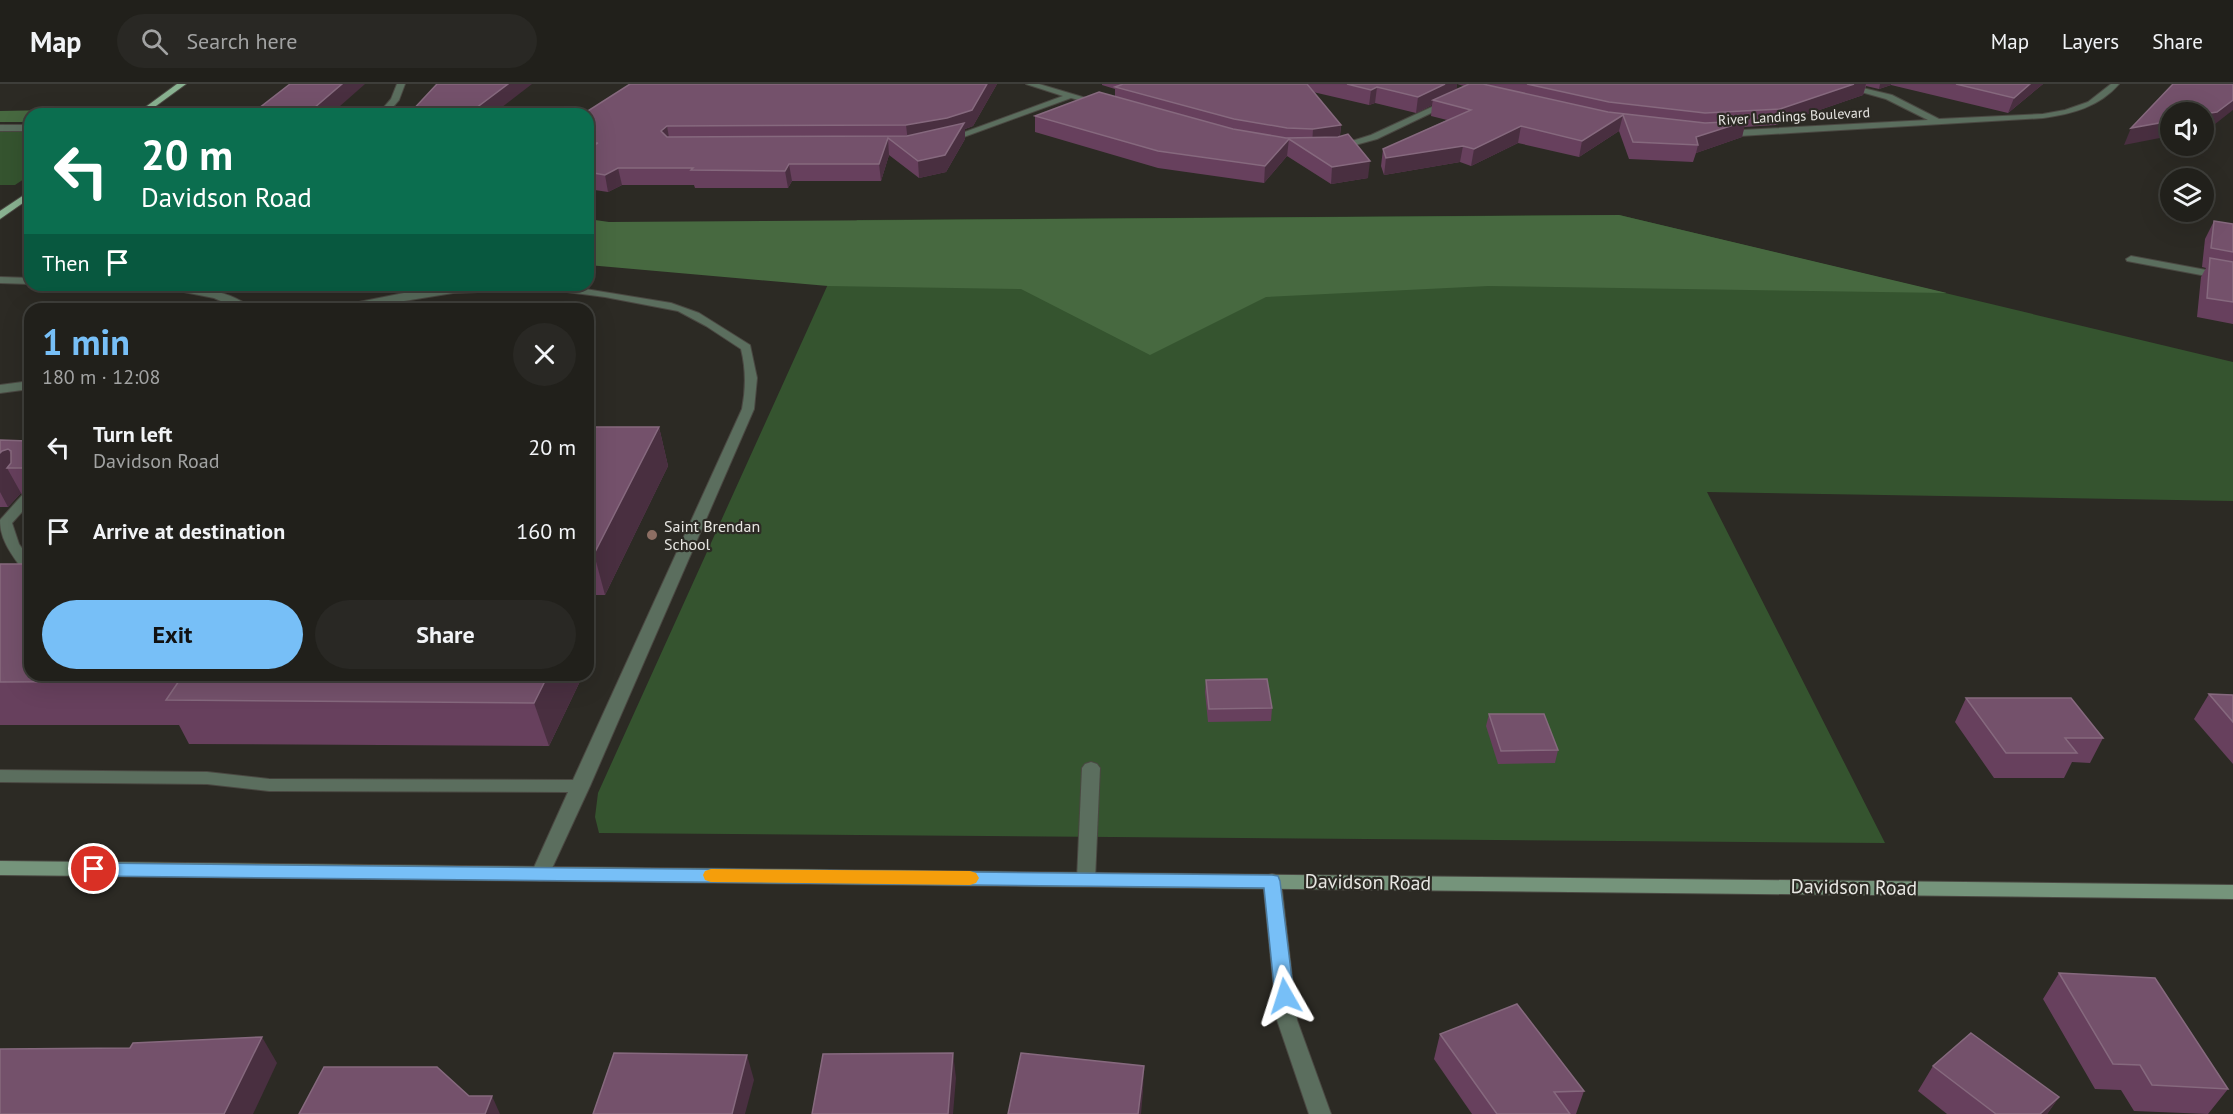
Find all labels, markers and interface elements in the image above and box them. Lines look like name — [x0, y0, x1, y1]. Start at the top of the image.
search box — [117, 14, 537, 68]
text: Map — [30, 23, 81, 60]
icon: search — [138, 25, 171, 58]
text: Search here — [186, 27, 297, 55]
text: Map — [1991, 28, 2029, 55]
text: Layers — [2062, 28, 2119, 55]
text: Share — [2152, 28, 2203, 55]
map controls — [2160, 102, 2214, 222]
button: sound — [2160, 102, 2214, 156]
street label: River Landings Boulevard — [1718, 103, 1870, 129]
text: 20 m — [141, 127, 233, 182]
icon: left — [42, 132, 120, 210]
button: layers — [2160, 168, 2214, 222]
text: Davidson Road — [141, 180, 312, 214]
icon: arrive — [101, 246, 134, 279]
text: Then — [42, 249, 89, 277]
text: 1 min — [42, 318, 130, 365]
button: close — [513, 323, 576, 386]
text: 180 m · 12:08 — [42, 364, 160, 390]
text: Turn left — [93, 420, 173, 448]
icon: left — [42, 431, 75, 464]
text: 20 m — [528, 433, 576, 461]
text: Davidson Road — [93, 448, 220, 474]
icon: arrive — [42, 515, 75, 548]
place label: Saint Brendan School — [664, 516, 760, 554]
text: Arrive at destination — [93, 517, 285, 545]
text: 160 m — [516, 517, 576, 545]
marker: Saint Brendan School — [645, 528, 659, 542]
button: Exit — [42, 600, 303, 669]
button: Share — [315, 600, 576, 669]
pin — [68, 843, 119, 894]
icon: arrive — [77, 852, 110, 885]
street label: Davidson Road — [1305, 868, 1431, 896]
street label: Davidson Road — [1791, 873, 1917, 901]
position arrow — [1253, 964, 1317, 1028]

